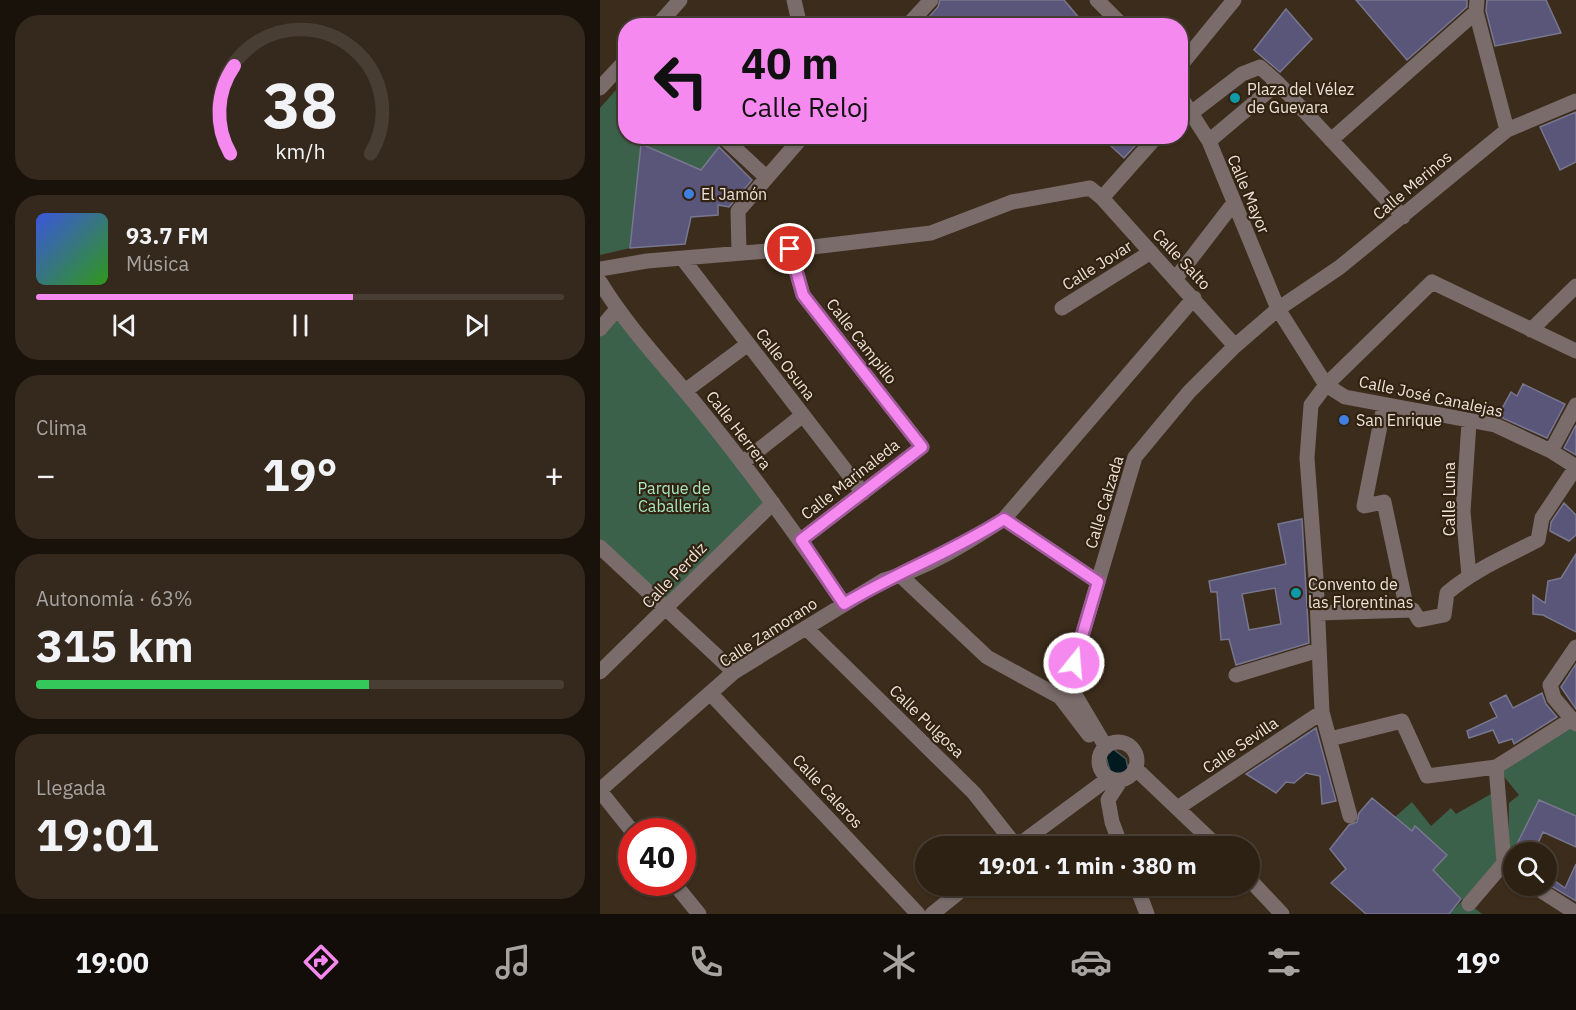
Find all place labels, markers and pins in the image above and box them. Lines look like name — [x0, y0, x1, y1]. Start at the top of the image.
place label: Plaza del Vélez de Guevara — [1247, 79, 1354, 117]
marker: Plaza del Vélez de Guevara — [1228, 91, 1242, 105]
place label: El Jamón — [701, 184, 767, 204]
marker: El Jamón — [682, 187, 696, 201]
pin — [764, 223, 815, 274]
place label: San Enrique — [1356, 410, 1442, 430]
marker: San Enrique — [1337, 413, 1351, 427]
place label: Convento de las Florentinas — [1308, 574, 1413, 612]
marker: Convento de las Florentinas — [1289, 586, 1303, 600]

